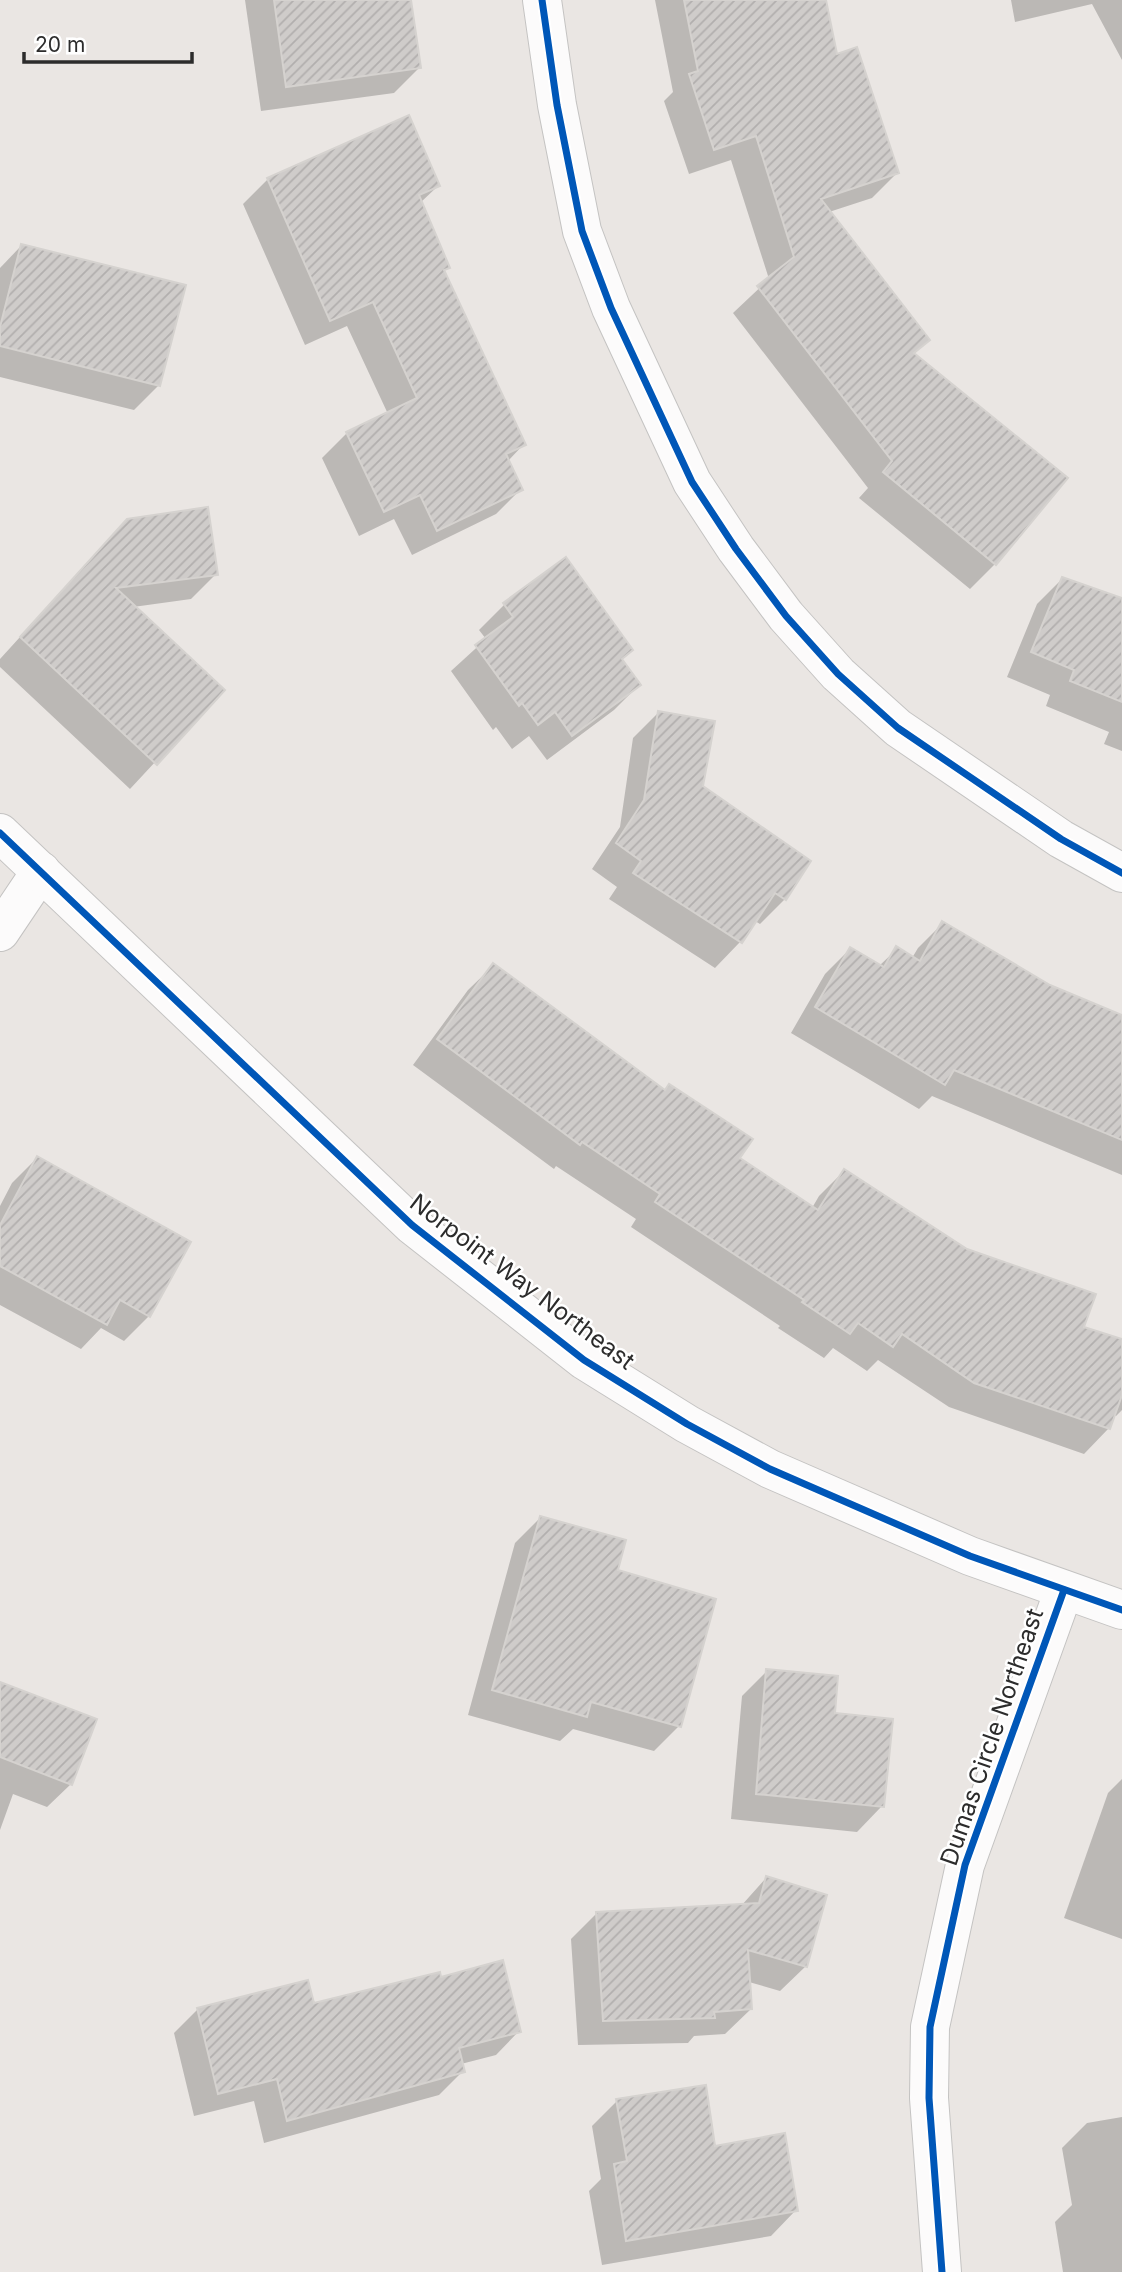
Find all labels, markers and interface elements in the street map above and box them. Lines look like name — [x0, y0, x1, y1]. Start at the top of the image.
scale bar — [24, 21, 192, 65]
text: 20 m — [35, 32, 85, 57]
street label: Norpoint Way Northeast — [404, 1188, 640, 1376]
street label: Dumas Circle Northeast — [934, 1604, 1049, 1869]

